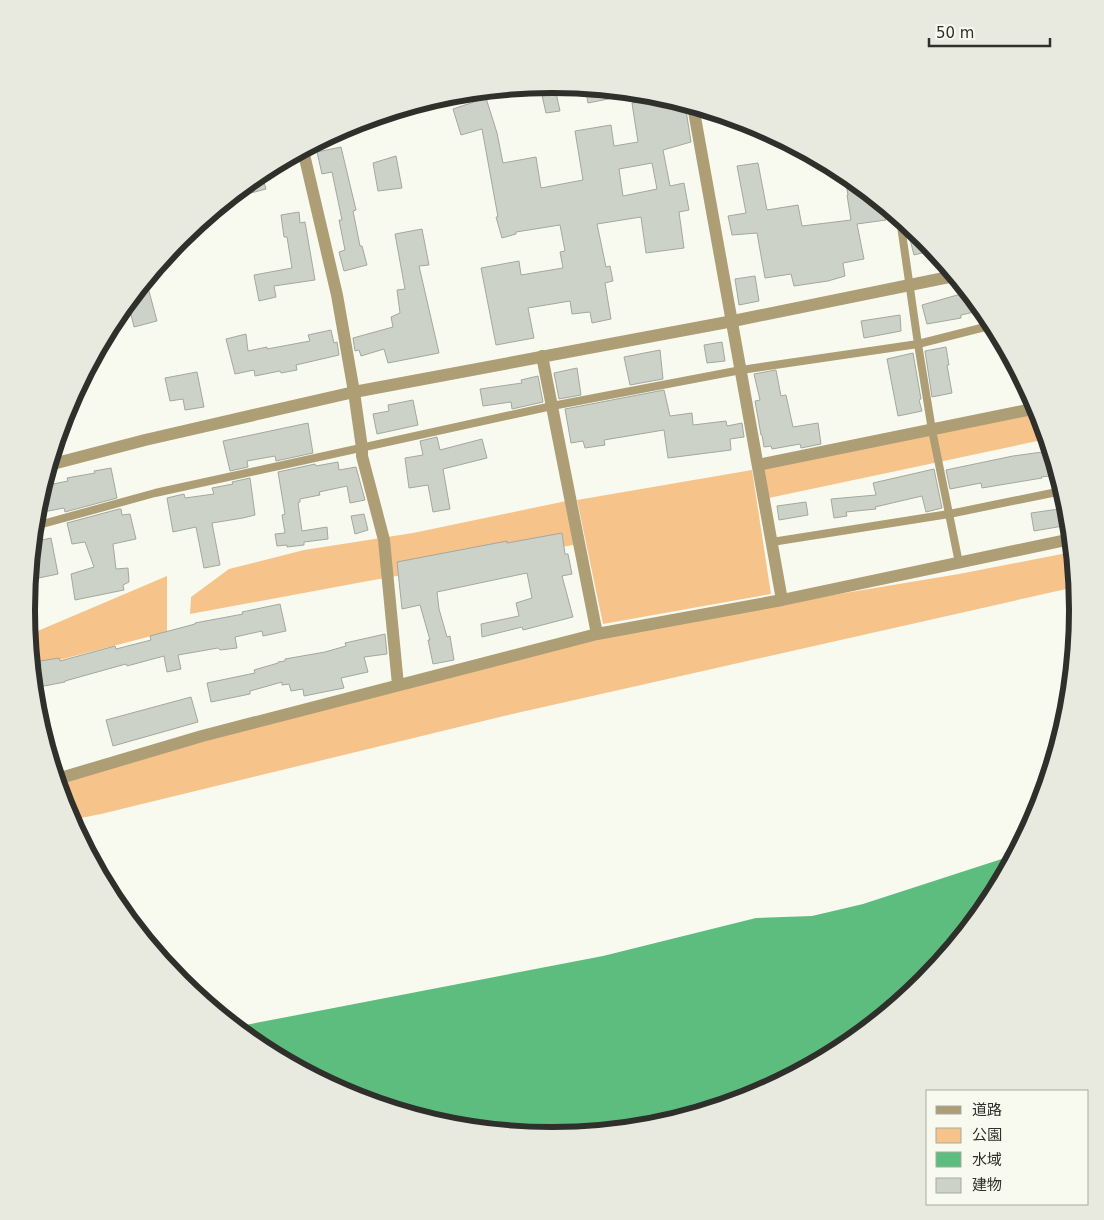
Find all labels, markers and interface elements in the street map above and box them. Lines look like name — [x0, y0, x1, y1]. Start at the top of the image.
scale bar — [929, 15, 1050, 47]
text: 50 m — [936, 24, 974, 42]
legend — [926, 1090, 1089, 1205]
text: 道路 — [972, 1101, 1002, 1119]
text: 公園 — [972, 1126, 1002, 1144]
text: 水域 — [972, 1151, 1002, 1169]
text: 建物 — [972, 1176, 1002, 1194]

